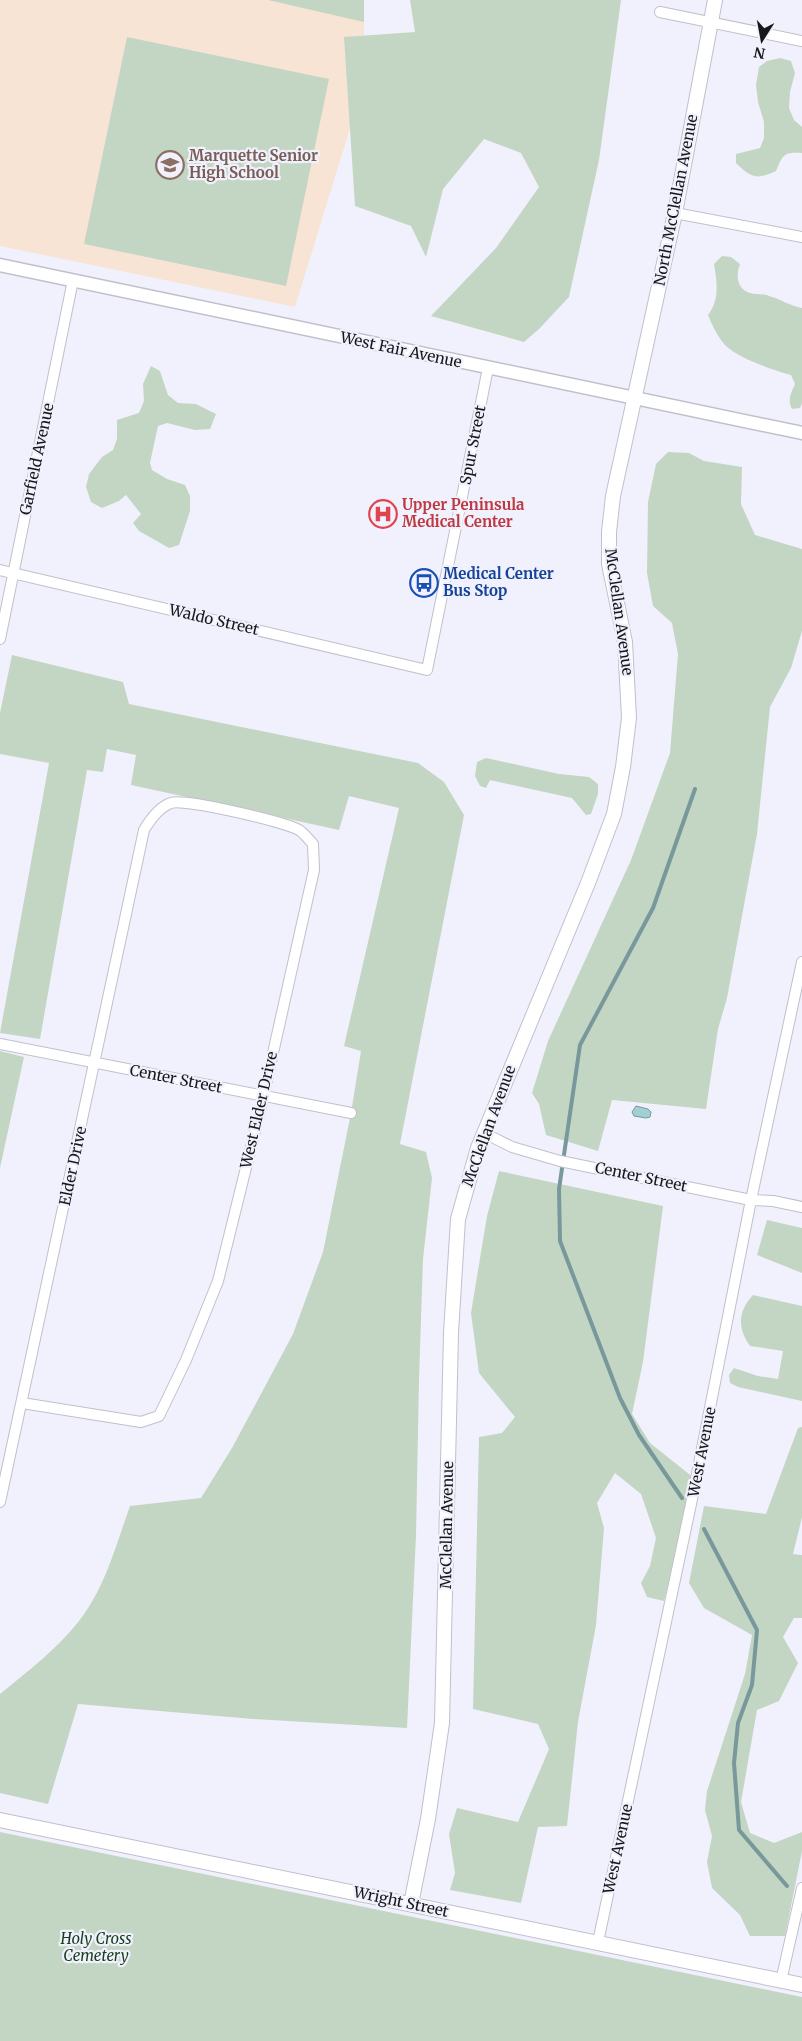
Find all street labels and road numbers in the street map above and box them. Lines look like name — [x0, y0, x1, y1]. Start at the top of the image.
street label: North McClellan Avenue — [650, 112, 701, 287]
street label: West Fair Avenue — [338, 327, 464, 372]
street label: Garfield Avenue — [15, 401, 58, 517]
street label: Spur Street — [456, 403, 490, 486]
street label: McClellan Avenue — [601, 547, 638, 677]
street label: Waldo Street — [166, 600, 261, 639]
street label: West Elder Drive — [236, 1049, 281, 1171]
street label: Center Street — [128, 1060, 224, 1097]
street label: McClellan Avenue — [458, 1062, 519, 1189]
street label: Elder Drive — [55, 1124, 90, 1207]
street label: Center Street — [593, 1157, 689, 1196]
street label: West Avenue — [683, 1405, 720, 1500]
street label: McClellan Avenue — [436, 1461, 457, 1589]
street label: West Avenue — [598, 1802, 636, 1897]
street label: Wright Street — [351, 1882, 451, 1921]

